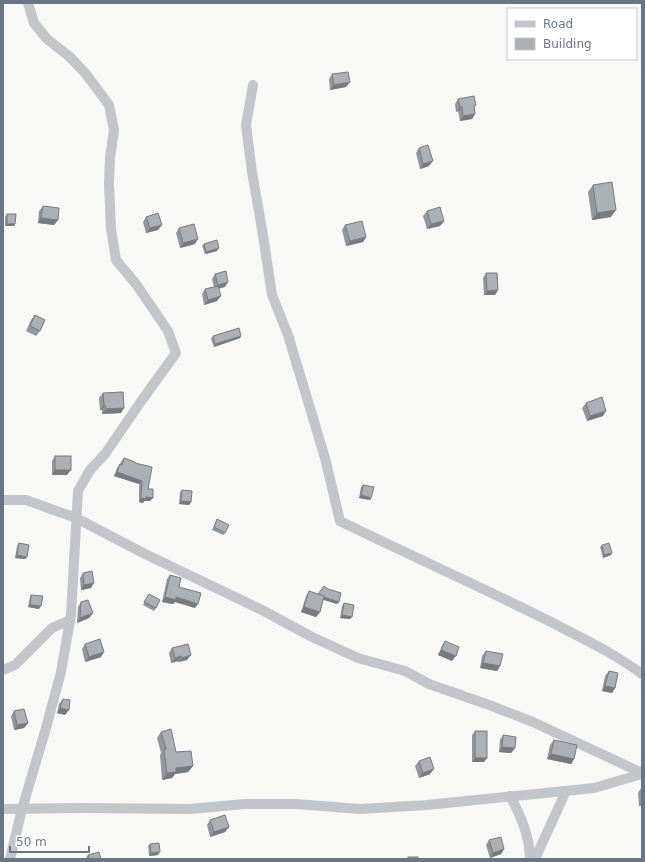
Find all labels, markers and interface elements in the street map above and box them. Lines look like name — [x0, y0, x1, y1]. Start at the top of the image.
legend — [507, 8, 637, 60]
text: Road — [543, 17, 573, 31]
text: Building — [543, 37, 592, 51]
scale bar — [10, 828, 89, 854]
text: 50 m — [16, 835, 47, 849]

